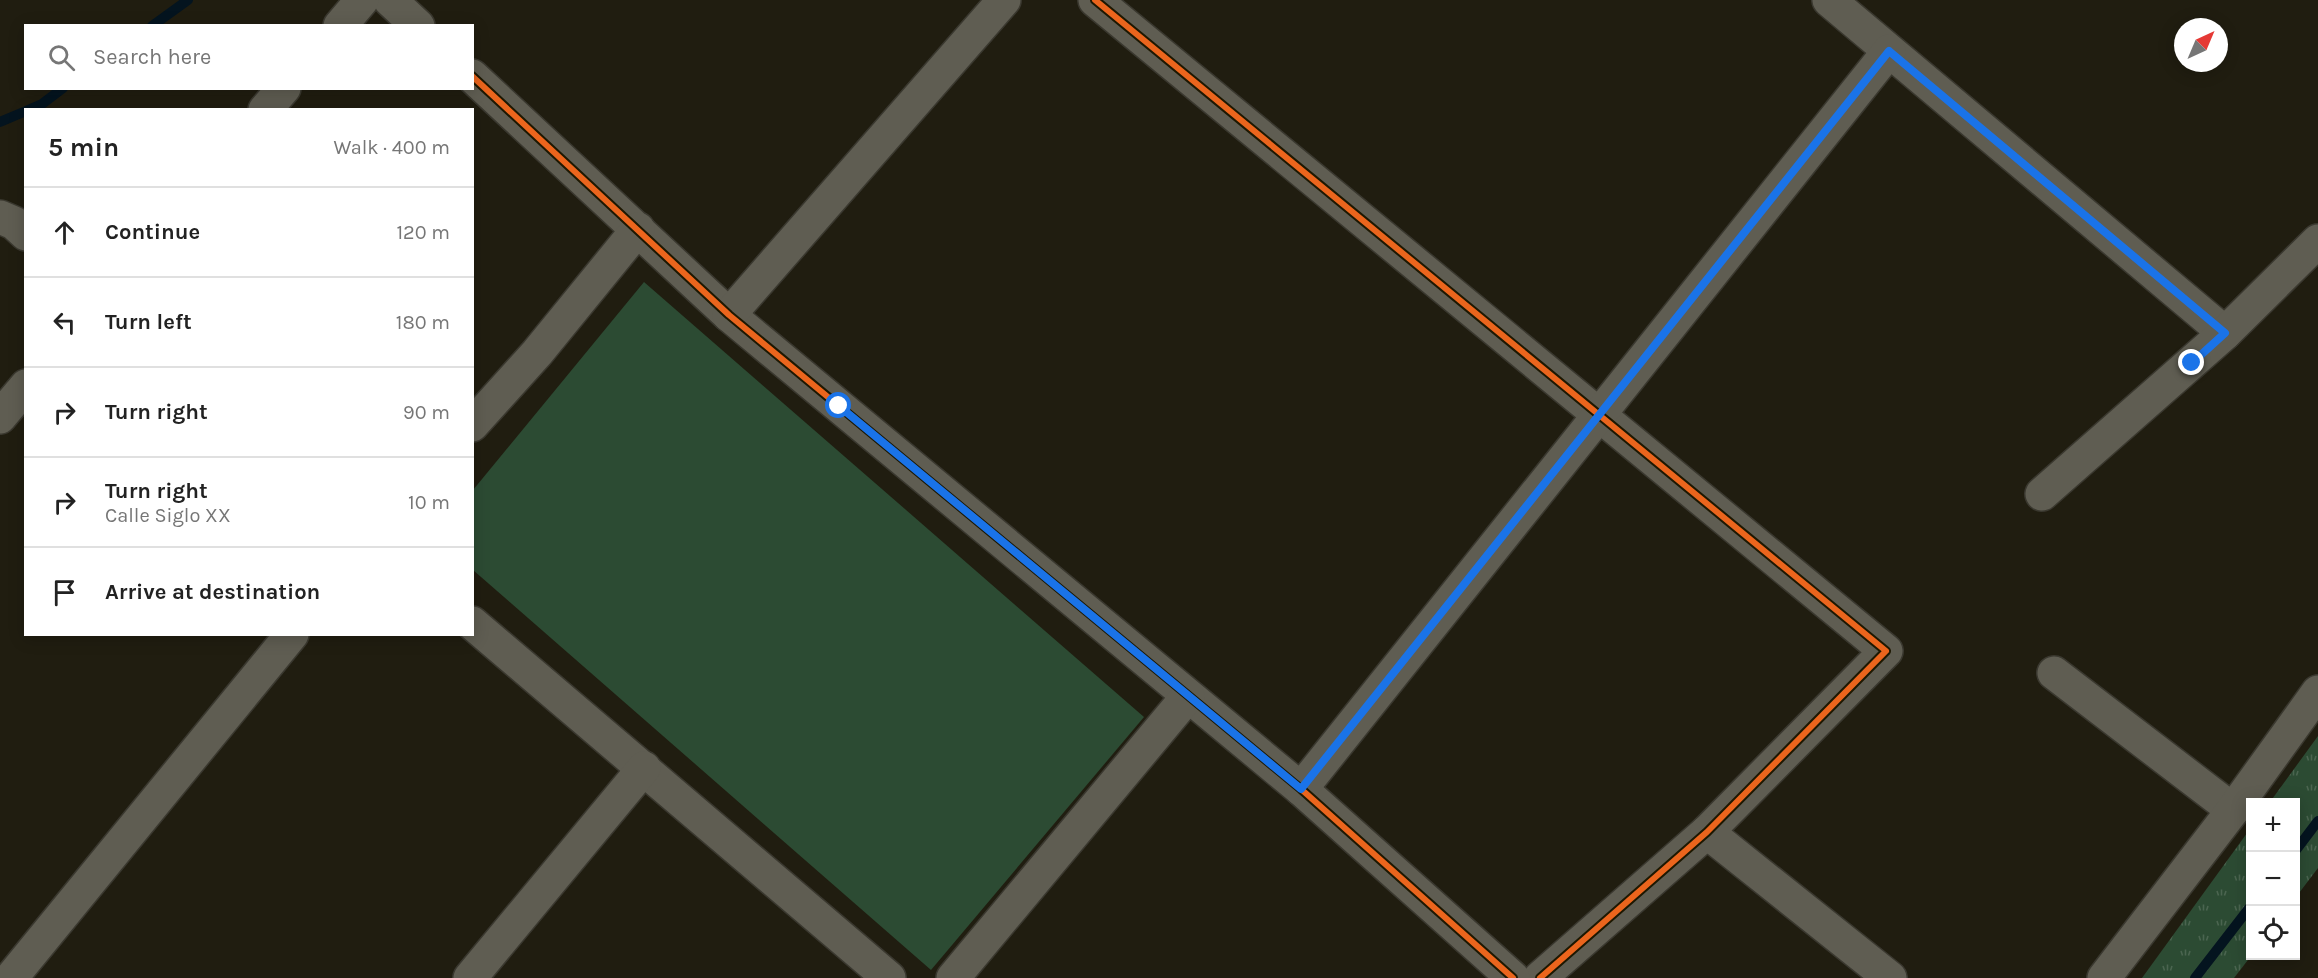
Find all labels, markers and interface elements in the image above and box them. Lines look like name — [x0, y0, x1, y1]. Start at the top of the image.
north arrow — [2174, 18, 2228, 72]
search box — [24, 24, 474, 90]
icon: search — [45, 41, 78, 74]
text: Search here — [93, 44, 211, 70]
text: 5 min — [48, 132, 119, 163]
text: Walk · 400 m — [333, 136, 450, 159]
icon: ahead — [48, 216, 81, 249]
text: Continue — [105, 219, 200, 245]
text: 120 m — [396, 221, 450, 244]
icon: left — [48, 306, 81, 339]
text: Turn left — [105, 309, 192, 335]
text: 180 m — [396, 311, 450, 334]
route end — [2178, 349, 2204, 375]
route start — [825, 392, 851, 418]
icon: right — [48, 396, 81, 429]
text: Turn right — [105, 399, 208, 425]
text: 90 m — [403, 401, 450, 424]
text: Turn right — [105, 478, 208, 504]
icon: right — [48, 486, 81, 519]
text: 10 m — [408, 491, 450, 514]
text: Calle Siglo XX — [105, 504, 231, 527]
icon: arrive — [48, 576, 81, 609]
text: Arrive at destination — [105, 579, 320, 605]
map controls — [2246, 798, 2300, 960]
button: + — [2246, 798, 2300, 852]
button: − — [2246, 852, 2300, 906]
button: locate — [2246, 906, 2300, 960]

